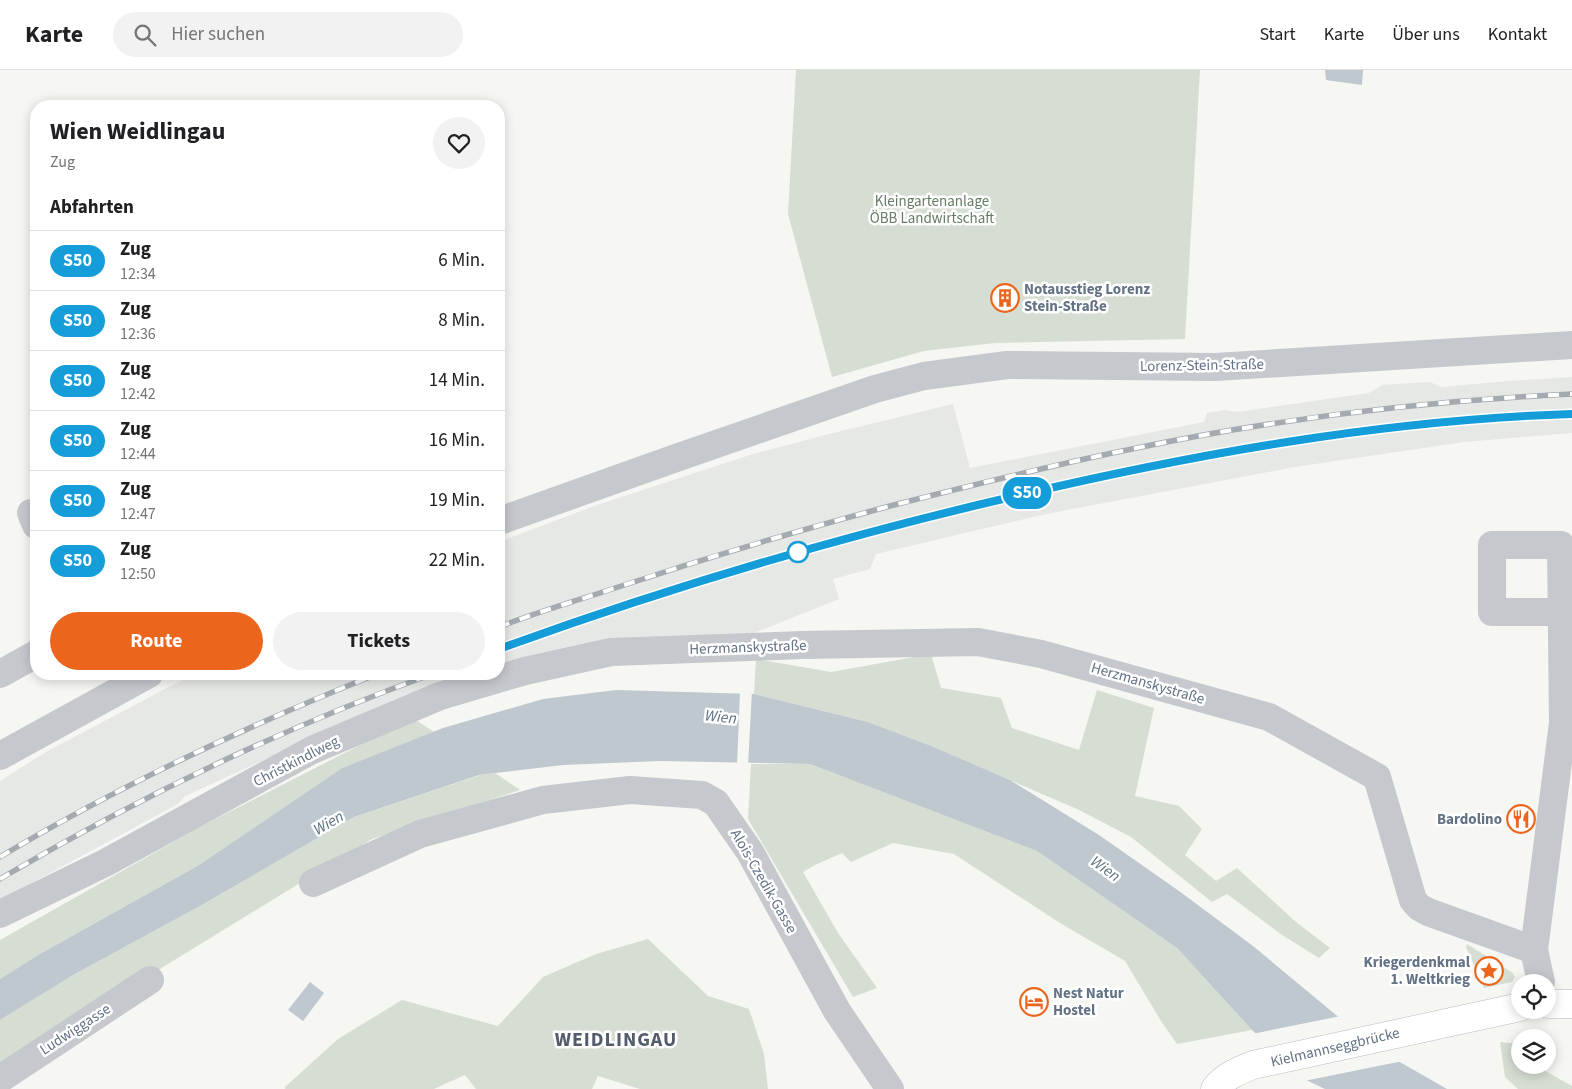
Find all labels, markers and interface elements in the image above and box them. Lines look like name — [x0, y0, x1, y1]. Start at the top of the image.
search box — [113, 12, 463, 57]
text: Karte — [25, 17, 83, 52]
icon: search — [131, 21, 159, 49]
text: Hier suchen — [171, 21, 265, 48]
text: Start — [1259, 22, 1296, 47]
text: Karte — [1324, 22, 1364, 47]
text: Über uns — [1392, 22, 1460, 47]
text: Kontakt — [1488, 22, 1547, 47]
text: Wien Weidlingau — [50, 114, 225, 149]
button: heart — [433, 117, 485, 169]
text: Zug — [50, 151, 75, 173]
park label: Kleingartenanlage ÖBB Landwirtschaft — [870, 191, 994, 229]
text: Abfahrten — [50, 194, 134, 221]
text: Zug — [120, 236, 151, 263]
text: 6 Min. — [438, 247, 485, 274]
text: S50 — [63, 248, 92, 273]
text: 12:34 — [120, 263, 156, 285]
place label: Notausstieg Lorenz Stein-Straße — [1024, 279, 1150, 317]
building icon: Notausstieg Lorenz Stein-Straße — [990, 283, 1020, 313]
text: Zug — [120, 296, 151, 323]
text: 8 Min. — [438, 307, 485, 334]
text: S50 — [63, 308, 92, 333]
text: 12:36 — [120, 323, 156, 345]
street label: Lorenz-Stein-Straße — [1140, 354, 1264, 377]
text: Zug — [120, 356, 151, 383]
text: 14 Min. — [429, 367, 485, 394]
text: S50 — [63, 368, 92, 393]
text: 12:42 — [120, 383, 156, 405]
text: Zug — [120, 416, 151, 443]
text: 16 Min. — [429, 427, 485, 454]
text: S50 — [63, 428, 92, 453]
text: 12:44 — [120, 443, 156, 465]
text: Zug — [120, 476, 151, 503]
line badge: S50 — [998, 477, 1056, 509]
text: S50 — [1012, 480, 1042, 505]
text: 19 Min. — [429, 487, 485, 514]
text: S50 — [63, 488, 92, 513]
text: 12:47 — [120, 503, 156, 525]
text: Zug — [120, 536, 151, 563]
unlabelled marker — [787, 541, 809, 563]
text: 22 Min. — [429, 547, 485, 574]
text: S50 — [63, 548, 92, 573]
text: 12:50 — [120, 563, 156, 585]
button: Route — [50, 612, 263, 670]
button: Tickets — [273, 612, 485, 670]
street label: Herzmanskystraße — [689, 635, 807, 660]
street label: Herzmanskystraße — [1089, 657, 1207, 710]
water label: Wien — [704, 704, 738, 730]
street label: Christkindlweg — [250, 731, 343, 792]
restaurant icon: Bardolino — [1506, 804, 1536, 834]
water label: Wien — [309, 805, 348, 840]
place label: Bardolino — [1437, 809, 1502, 830]
street label: Alois-Czedik-Gasse — [725, 825, 802, 937]
water label: Wien — [1086, 851, 1125, 887]
place label: Kriegerdenkmal 1. Weltkrieg — [1364, 952, 1471, 990]
place icon: Kriegerdenkmal 1. Weltkrieg — [1474, 956, 1504, 986]
map controls — [1511, 974, 1556, 1074]
button: locate — [1511, 974, 1556, 1019]
place label: Nest Natur Hostel — [1053, 983, 1124, 1021]
hotel icon: Nest Natur Hostel — [1019, 987, 1049, 1017]
street label: Ludwiggasse — [36, 999, 115, 1060]
street label: Kielmannseggbrücke — [1269, 1022, 1402, 1073]
district label: WEIDLINGAU — [555, 1026, 677, 1054]
button: layers — [1511, 1029, 1556, 1074]

